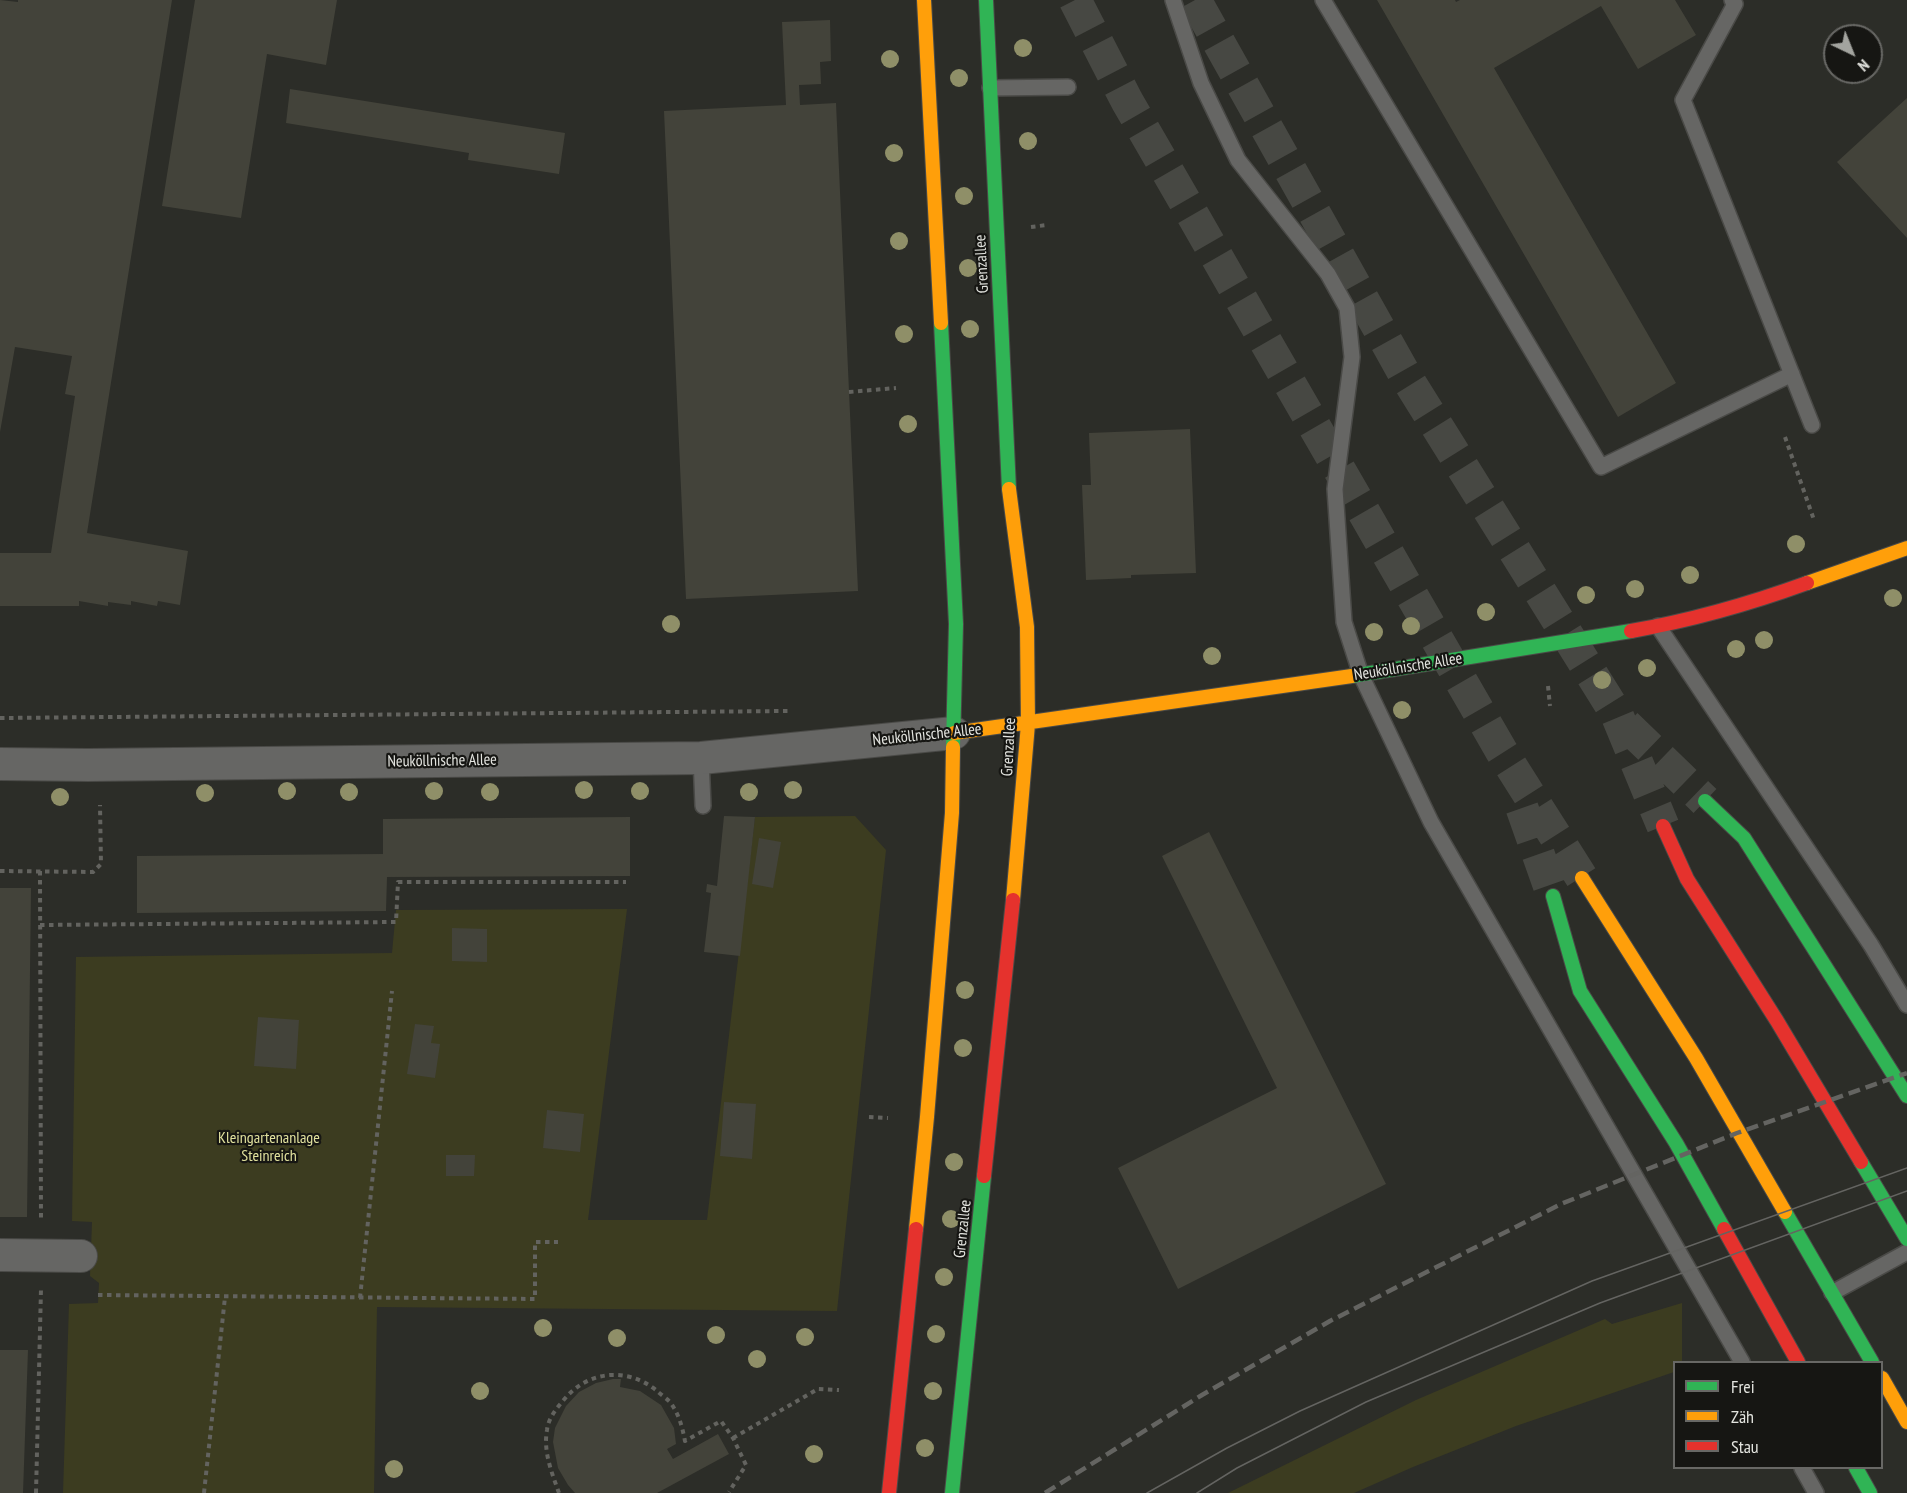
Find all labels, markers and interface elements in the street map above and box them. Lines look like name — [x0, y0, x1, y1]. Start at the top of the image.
north arrow — [1823, 24, 1883, 84]
text: N — [1854, 55, 1874, 76]
street label: Grenzallee — [971, 234, 993, 294]
street label: Neuköllnische Allee — [1353, 649, 1463, 685]
street label: Grenzallee — [998, 717, 1020, 777]
street label: Neuköllnische Allee — [872, 720, 982, 750]
street label: Neuköllnische Allee — [387, 750, 497, 772]
park label: Kleingartenanlage Steinreich — [218, 1128, 320, 1166]
street label: Grenzallee — [950, 1199, 976, 1259]
legend — [1673, 1361, 1883, 1469]
text: Frei — [1731, 1375, 1755, 1398]
text: Zäh — [1731, 1405, 1754, 1428]
text: Stau — [1731, 1435, 1759, 1458]

